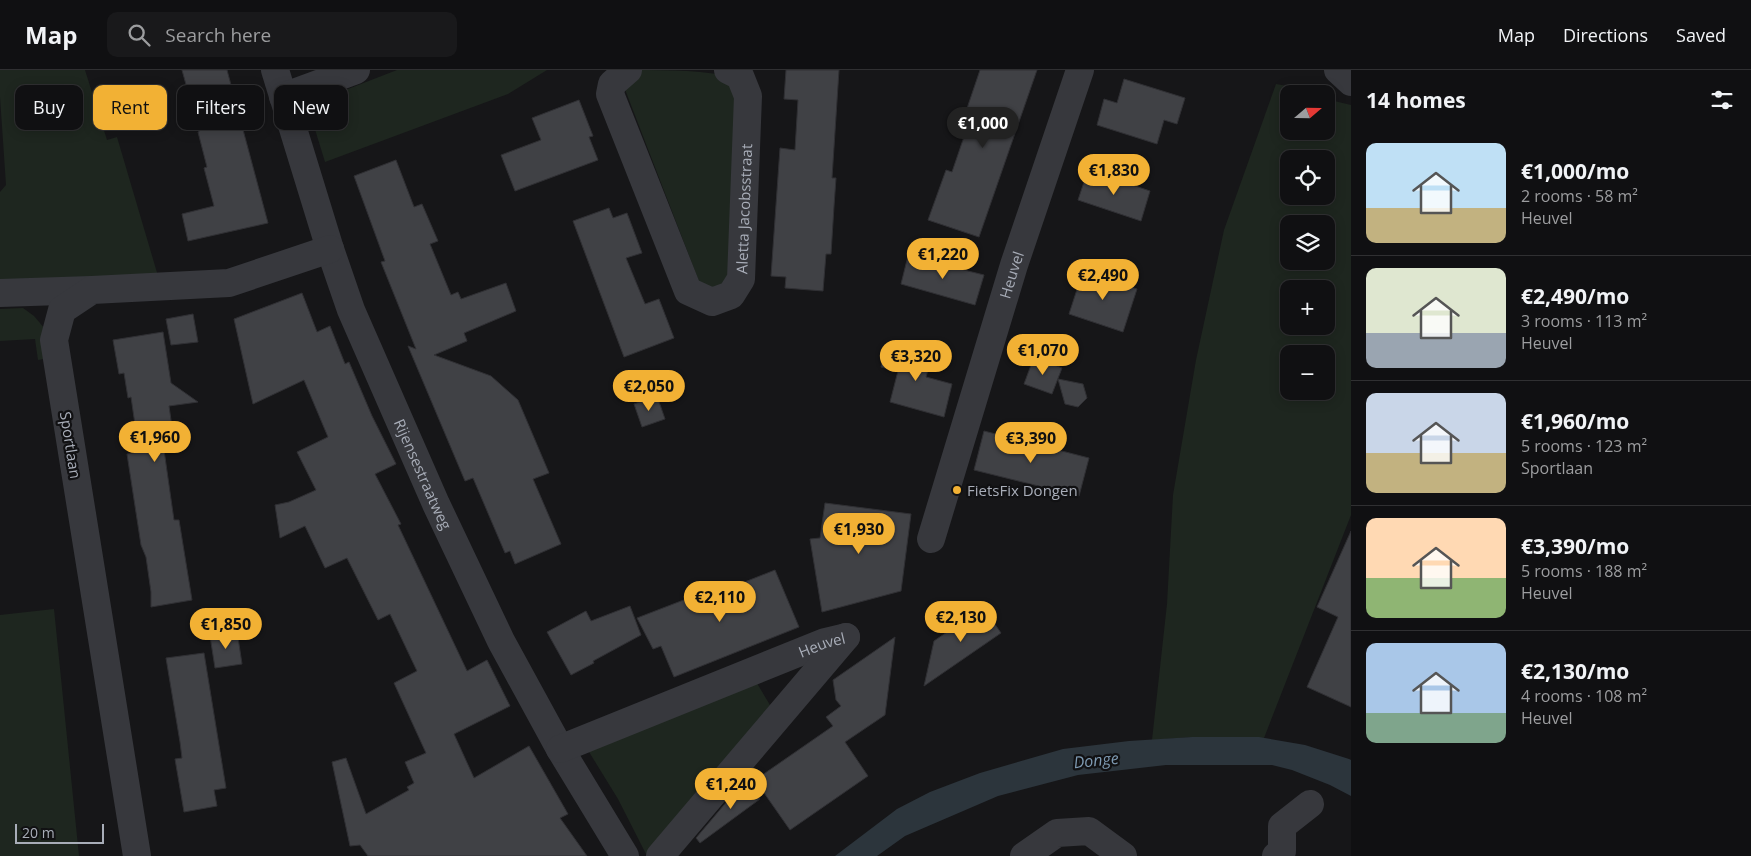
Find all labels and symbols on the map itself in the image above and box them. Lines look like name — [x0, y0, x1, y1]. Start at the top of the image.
north arrow — [1280, 85, 1335, 140]
pin: €1,000 — [942, 106, 1024, 149]
street label: Aletta Jacobsstraat — [731, 143, 756, 274]
pin: €1,830 — [1073, 154, 1155, 196]
pin: €1,220 — [902, 238, 984, 280]
street label: Heuvel — [994, 249, 1028, 301]
pin: €2,490 — [1062, 258, 1144, 301]
pin: €1,070 — [1002, 334, 1084, 376]
pin: €3,320 — [875, 340, 957, 382]
pin: €2,050 — [608, 370, 690, 412]
street label: Sportlaan — [56, 410, 86, 480]
street label: Rijensestraatweg — [390, 416, 457, 533]
pin: €1,960 — [114, 420, 196, 463]
pin: €3,390 — [990, 422, 1072, 464]
place label: FietsFix Dongen — [967, 480, 1078, 500]
marker: FietsFix Dongen — [951, 484, 963, 496]
pin: €1,930 — [818, 512, 900, 555]
pin: €2,110 — [679, 580, 761, 623]
pin: €2,130 — [920, 600, 1002, 643]
pin: €1,850 — [185, 608, 267, 650]
street label: Heuvel — [795, 628, 847, 662]
water label: Donge — [1072, 747, 1120, 773]
pin: €1,240 — [690, 768, 772, 810]
scale bar — [15, 821, 104, 844]

